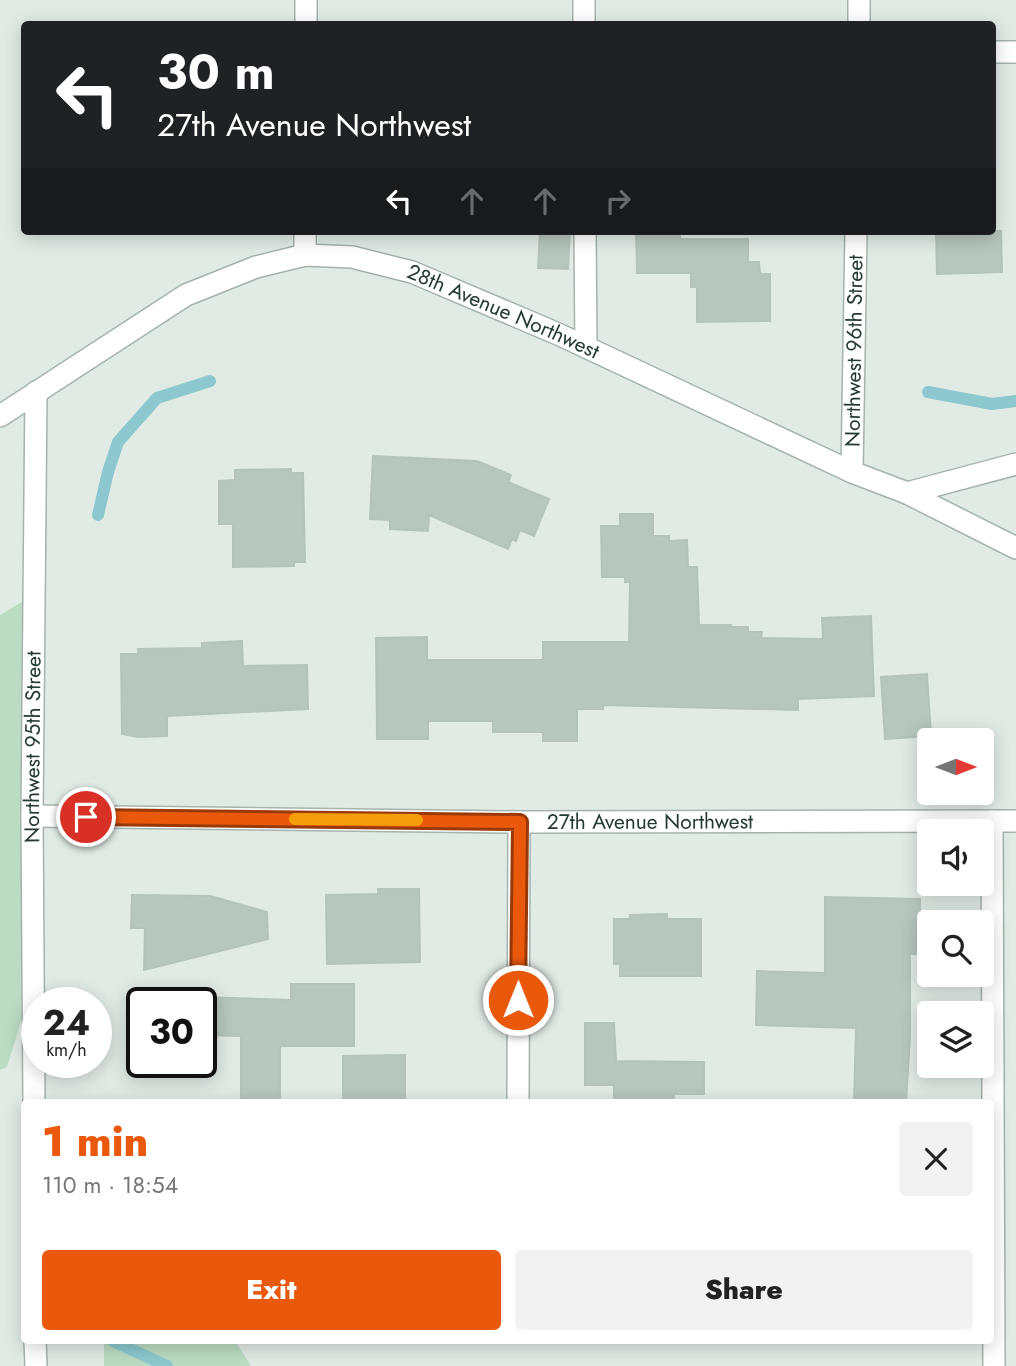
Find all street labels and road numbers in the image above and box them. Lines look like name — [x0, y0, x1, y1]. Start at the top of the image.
street label: Northwest 96th Street — [837, 255, 871, 447]
street label: 28th Avenue Northwest — [402, 257, 604, 366]
street label: Northwest 95th Street — [17, 651, 49, 843]
street label: 27th Avenue Northwest — [547, 807, 753, 837]

